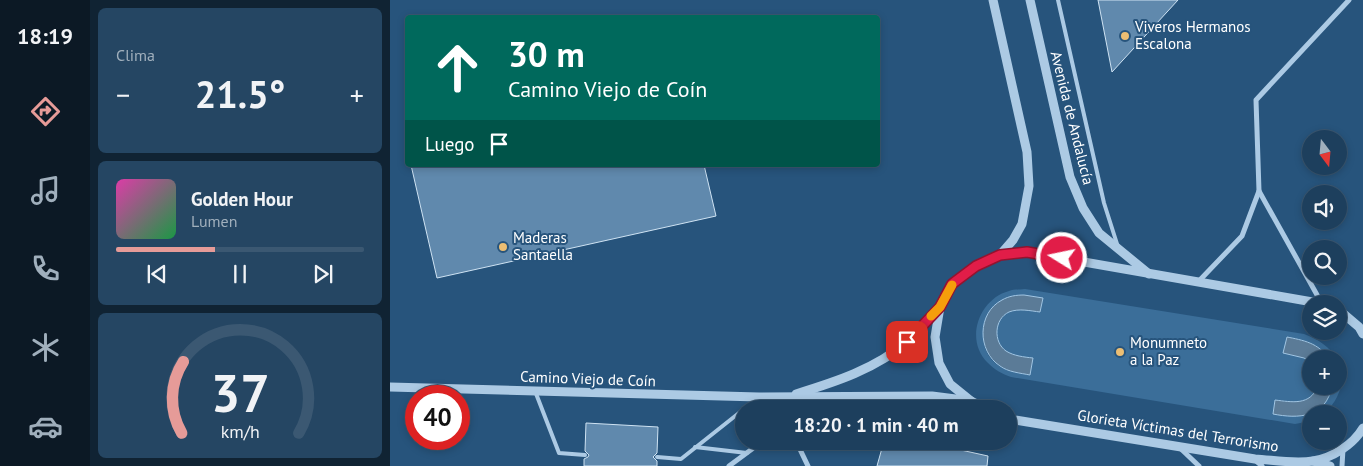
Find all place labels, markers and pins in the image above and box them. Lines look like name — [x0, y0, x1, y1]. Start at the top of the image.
place label: Viveros Hermanos Escalona — [1134, 17, 1251, 53]
marker: Viveros Hermanos Escalona — [1119, 30, 1131, 42]
place label: Maderas Santaella — [513, 228, 573, 264]
marker: Maderas Santaella — [497, 241, 509, 253]
pin — [886, 321, 928, 363]
place label: Monumneto a la Paz — [1130, 333, 1207, 369]
marker: Monumneto a la Paz — [1114, 346, 1126, 358]

